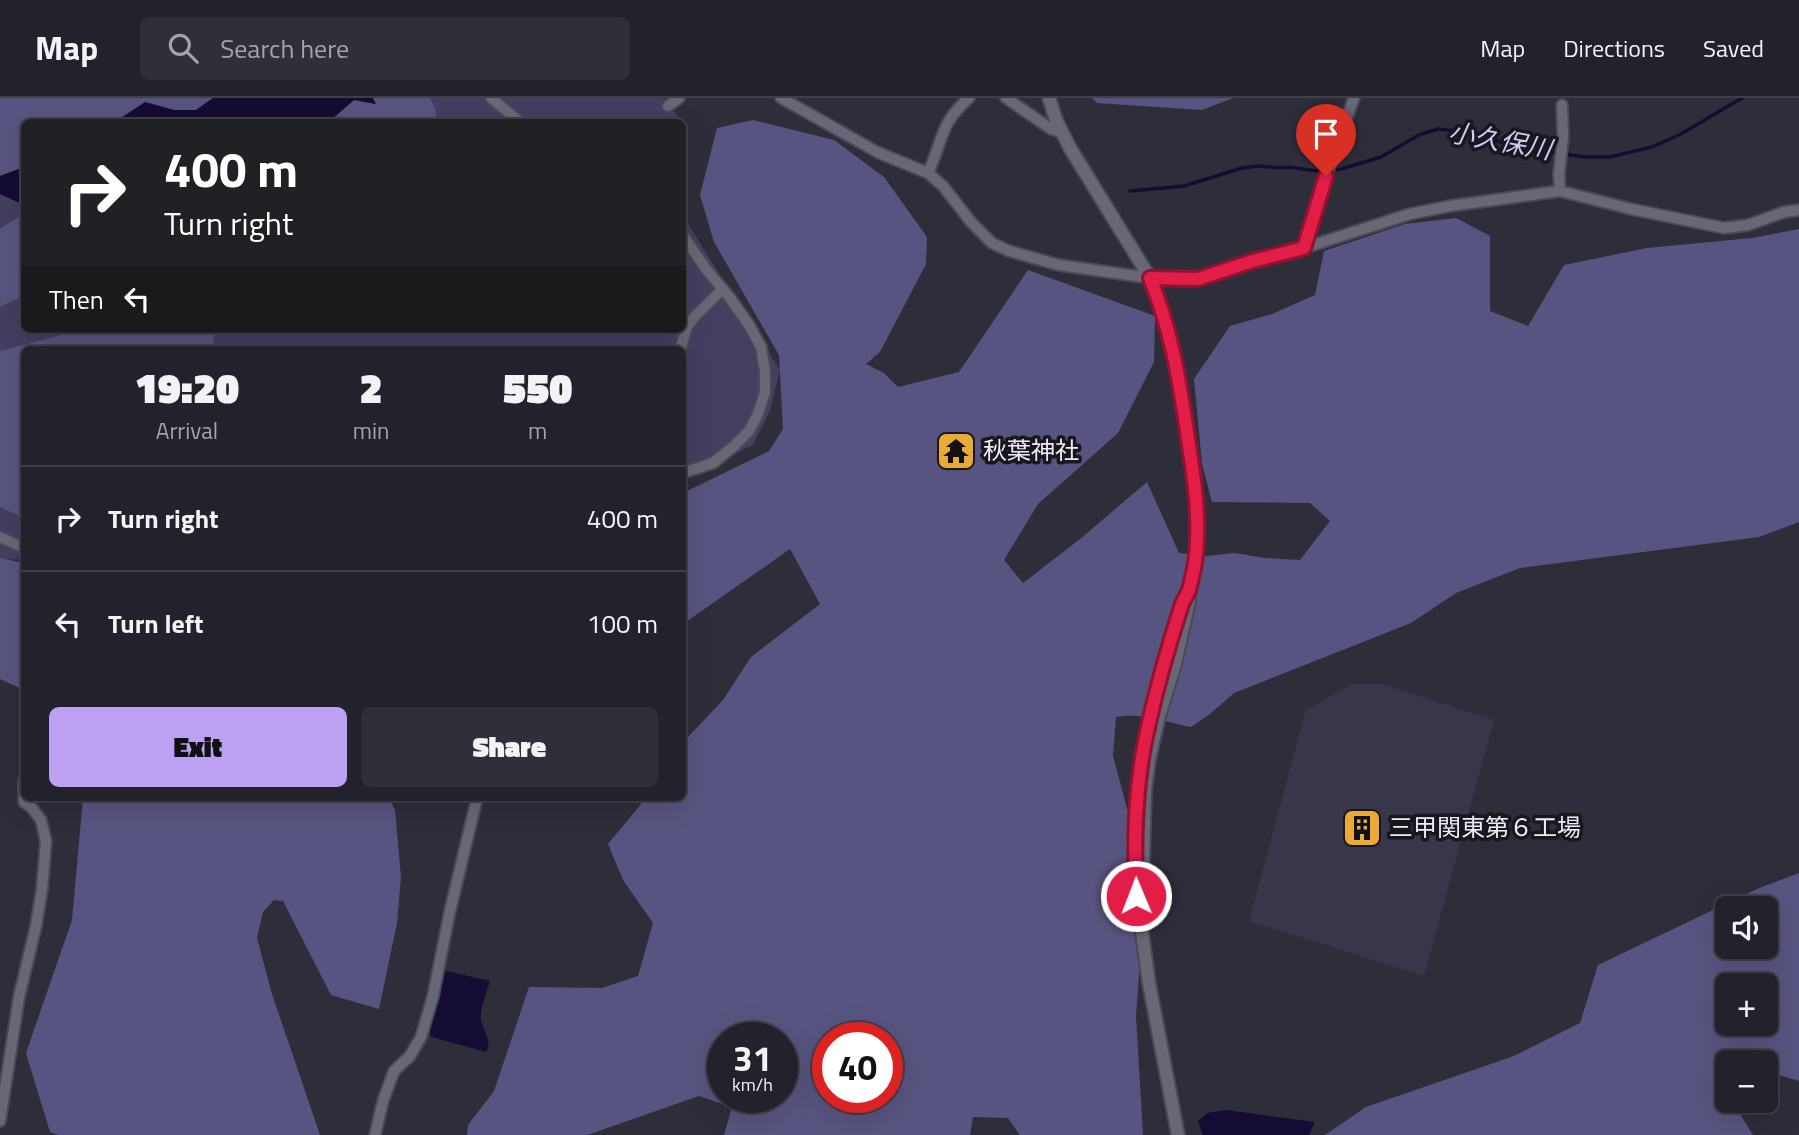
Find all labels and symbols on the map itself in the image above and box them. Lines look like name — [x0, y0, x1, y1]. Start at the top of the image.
pin — [1296, 104, 1356, 176]
water label: 小久保川 — [1445, 112, 1558, 169]
temple icon: 秋葉神社 — [935, 430, 977, 472]
place label: 秋葉神社 — [983, 432, 1079, 468]
building icon: 三甲関東第６工場 — [1341, 807, 1383, 849]
place label: 三甲関東第６工場 — [1389, 809, 1581, 845]
position arrow — [1099, 859, 1173, 933]
speed limit sign: 40 — [812, 1022, 903, 1113]

